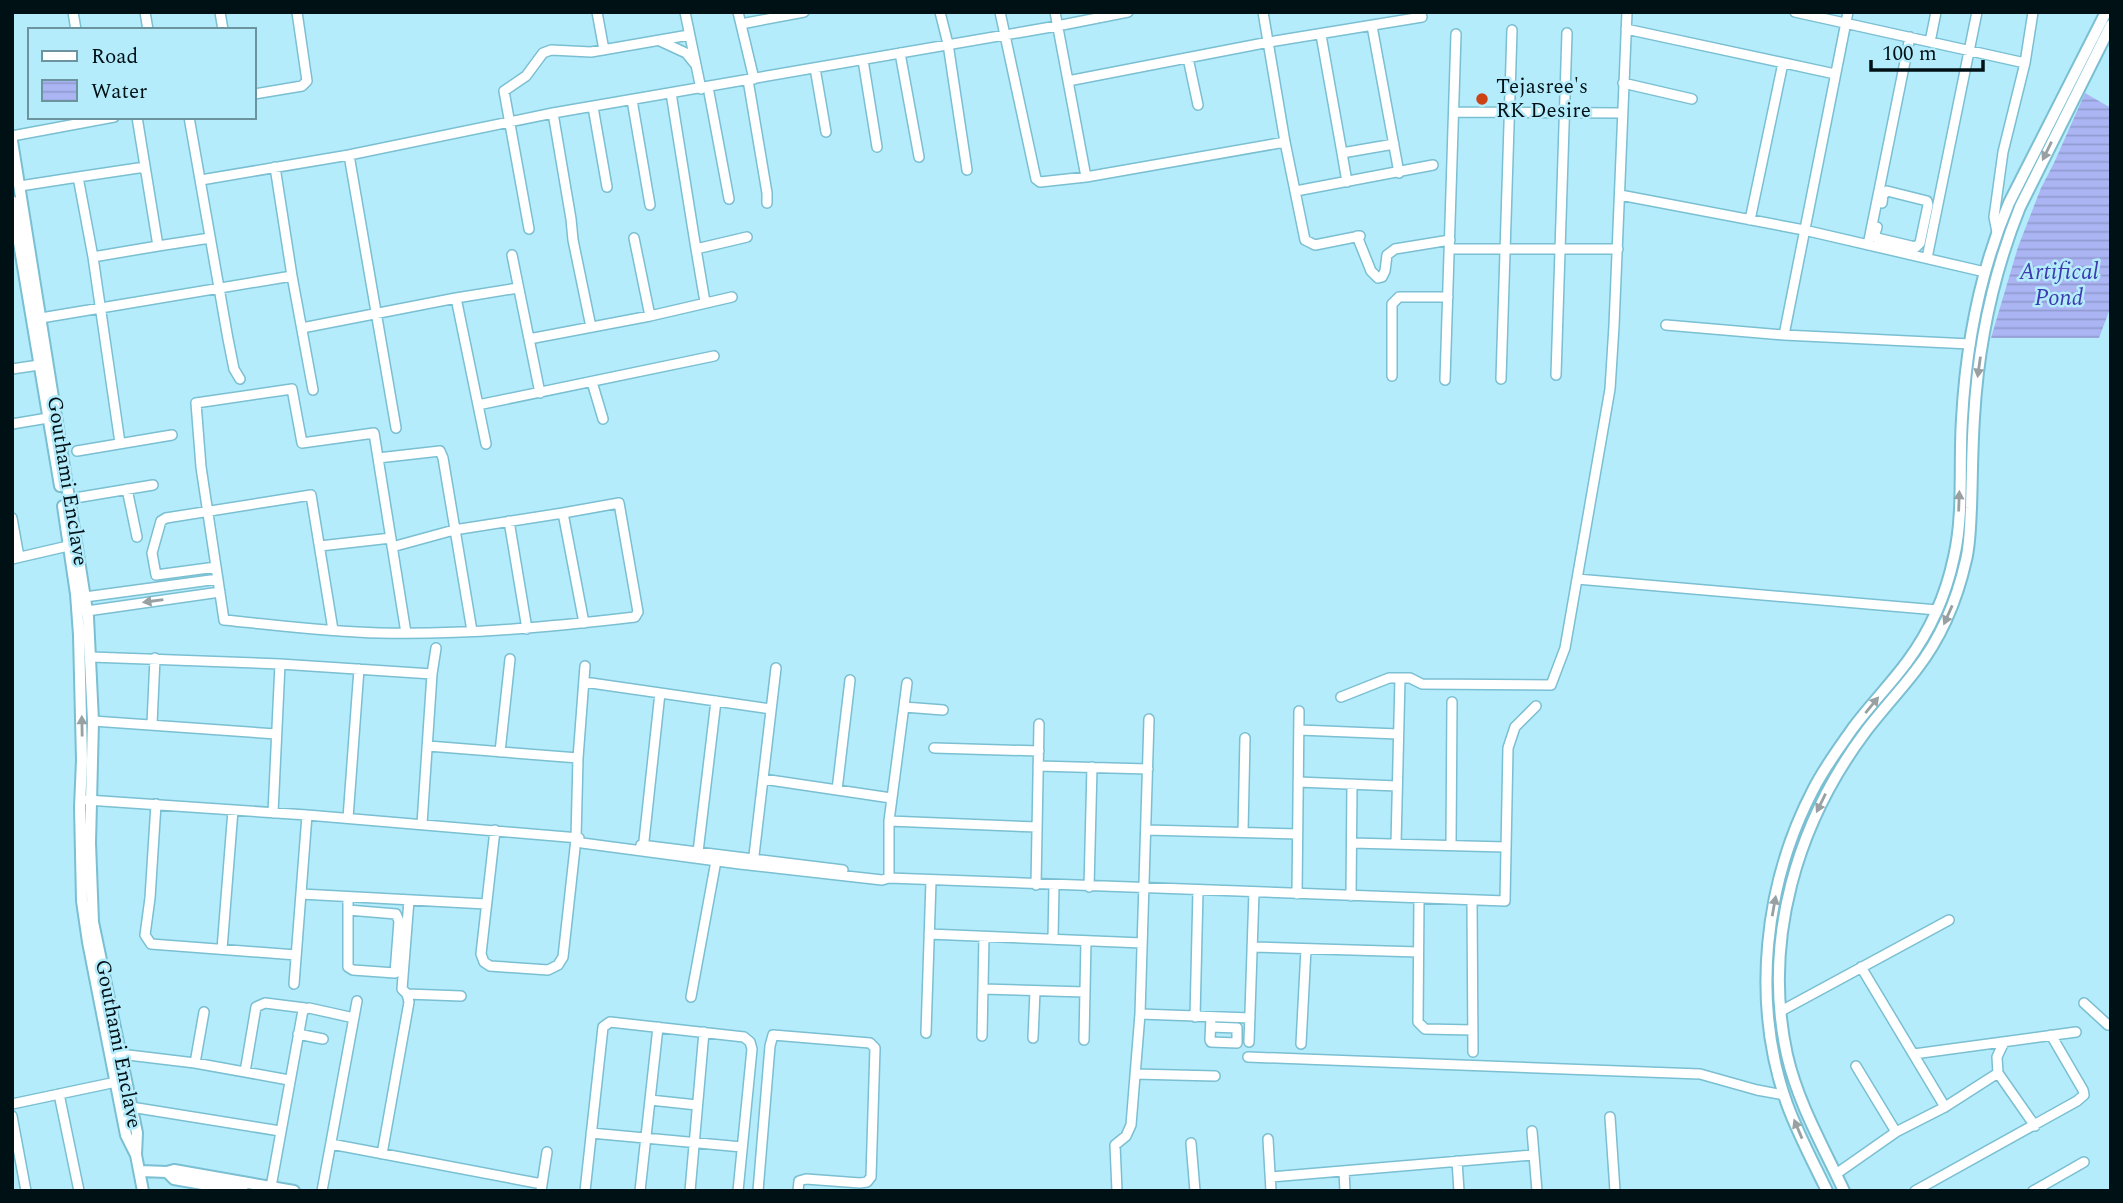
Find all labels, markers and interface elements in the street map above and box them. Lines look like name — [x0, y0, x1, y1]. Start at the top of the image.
legend — [28, 28, 256, 119]
scale bar — [1871, 28, 1983, 72]
text: 100 m — [1882, 38, 1937, 70]
text: Road — [91, 41, 138, 73]
place label: Tejasree's RK Desire — [1496, 71, 1591, 127]
text: Water — [91, 76, 147, 108]
marker: Tejasree's RK Desire — [1474, 91, 1490, 107]
one-way arrow — [2042, 141, 2053, 161]
water label: Artifical Pond — [2018, 255, 2099, 316]
one-way arrow — [1973, 356, 1984, 378]
street label: Gouthami Enclave — [38, 394, 96, 568]
one-way arrow — [1953, 490, 1964, 512]
one-way arrow — [142, 596, 164, 607]
one-way arrow — [1942, 605, 1954, 625]
one-way arrow — [1864, 696, 1879, 713]
one-way arrow — [76, 714, 88, 736]
one-way arrow — [1815, 793, 1827, 813]
one-way arrow — [1768, 895, 1779, 917]
street label: Gouthami Enclave — [86, 957, 150, 1131]
one-way arrow — [1792, 1118, 1803, 1139]

